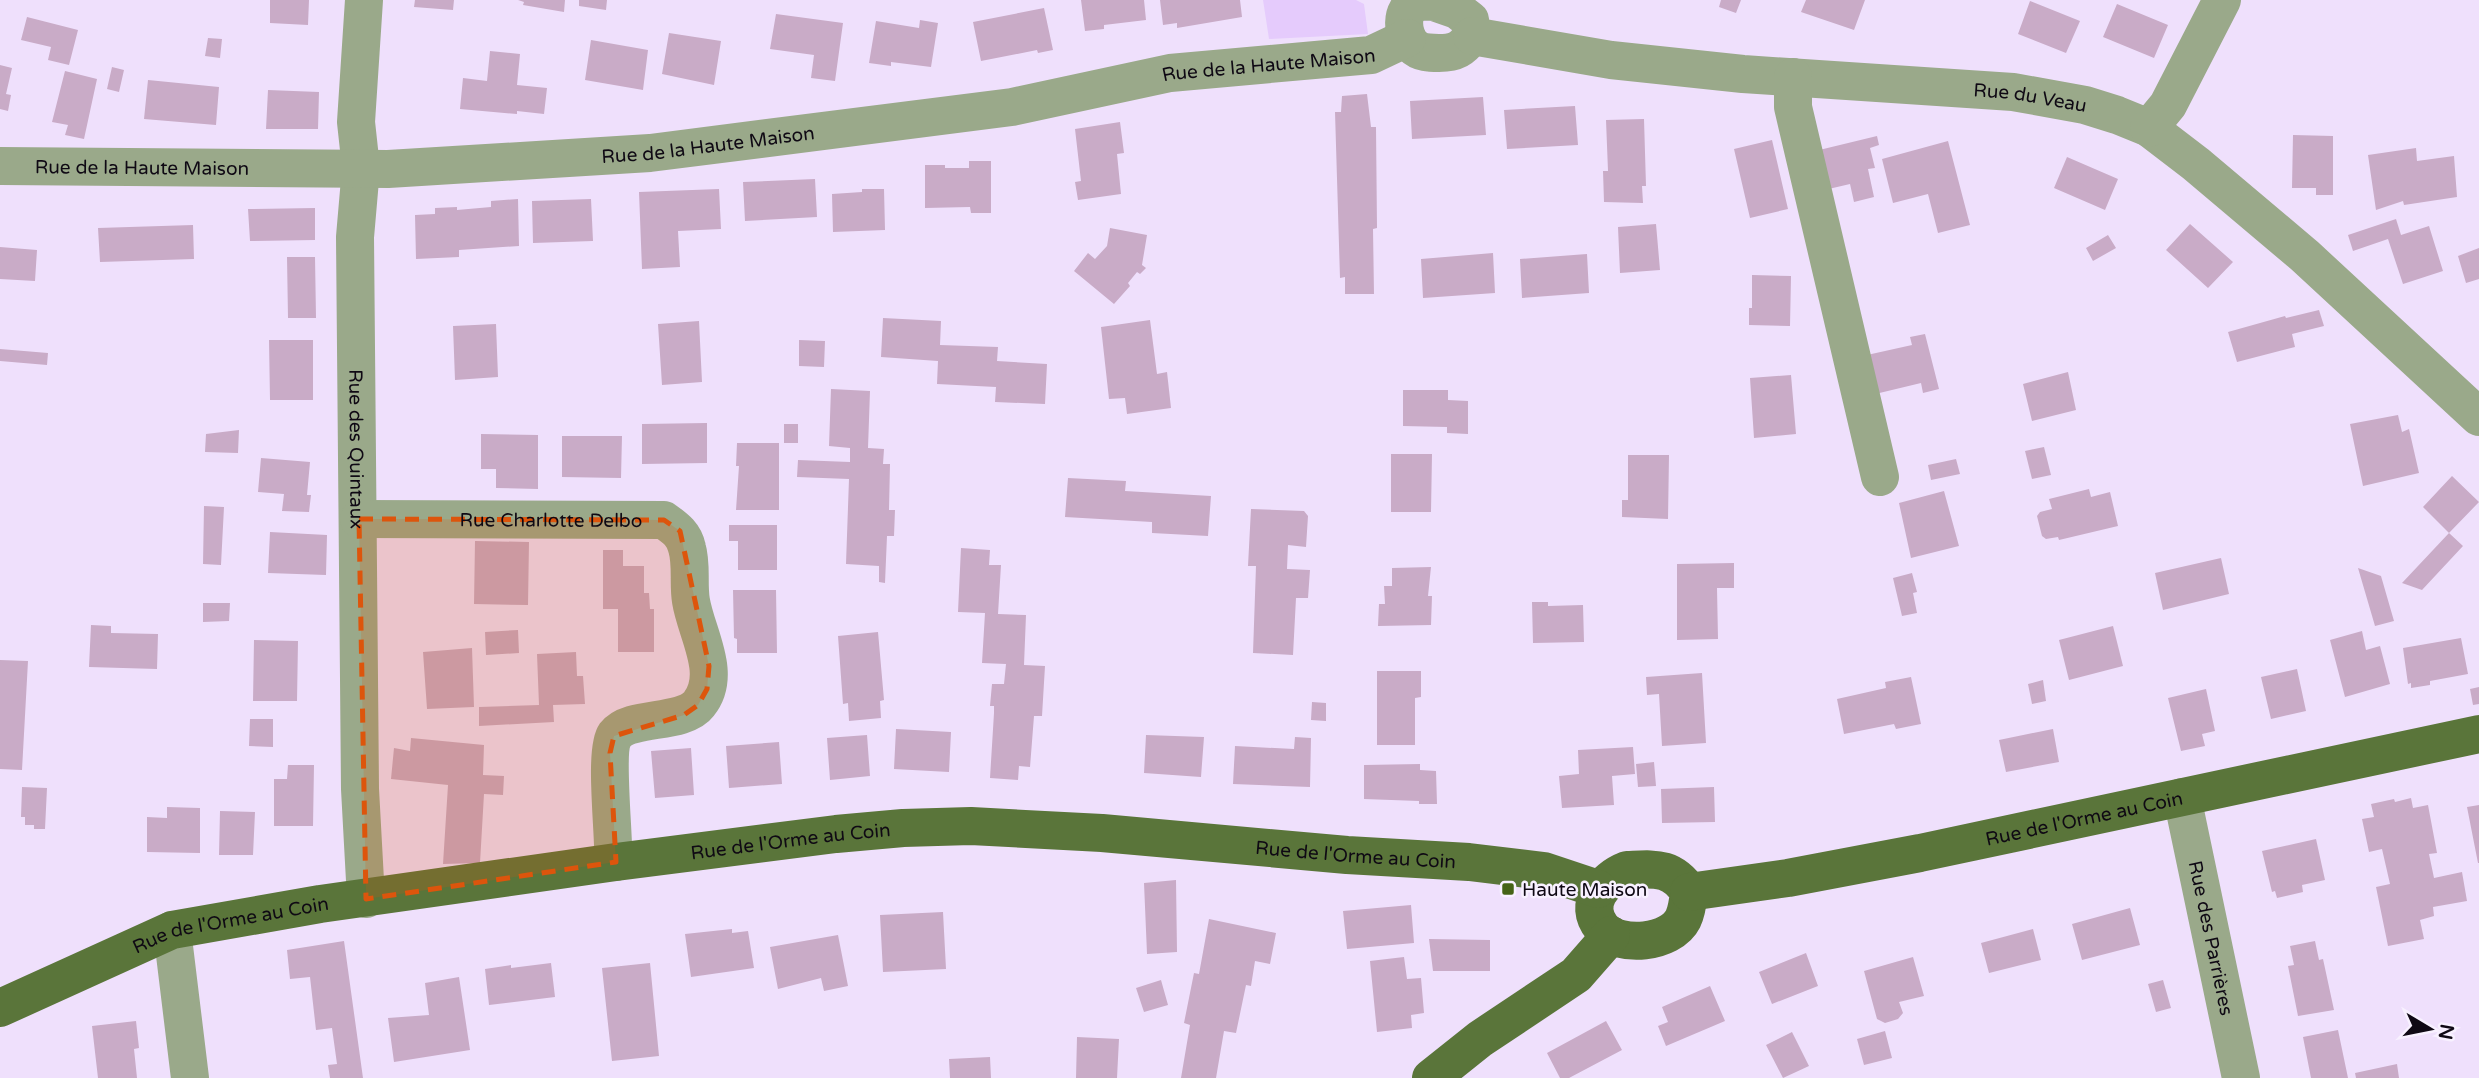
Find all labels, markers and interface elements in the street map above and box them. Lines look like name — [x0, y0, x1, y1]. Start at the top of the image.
street label: Rue de la Haute Maison — [1160, 45, 1376, 86]
street label: Rue du Veau — [1973, 79, 2088, 117]
street label: Rue de la Haute Maison — [601, 122, 816, 168]
street label: Rue de la Haute Maison — [35, 156, 249, 180]
street label: Rue des Quintaux — [344, 369, 368, 529]
street label: Rue Charlotte Delbo — [459, 509, 642, 532]
street label: Rue de l'Orme au Coin — [1984, 787, 2185, 851]
street label: Rue de l'Orme au Coin — [689, 819, 892, 864]
street label: Rue de l'Orme au Coin — [1254, 837, 1457, 873]
street label: Rue des Parrières — [2184, 859, 2238, 1018]
place label: Haute Maison — [1522, 879, 1647, 901]
marker: Haute Maison — [1500, 881, 1516, 897]
street label: Rue de l'Orme au Coin — [129, 893, 330, 958]
north arrow — [2395, 994, 2465, 1064]
text: N — [2434, 1022, 2458, 1041]

